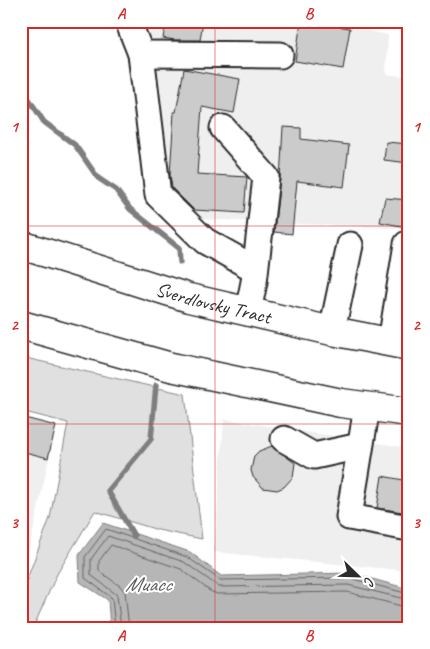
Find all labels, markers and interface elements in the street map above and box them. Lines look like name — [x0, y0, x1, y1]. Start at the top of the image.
text: A — [117, 4, 127, 24]
text: B — [305, 4, 315, 24]
text: 1 — [10, 117, 19, 137]
text: 1 — [412, 117, 421, 137]
street label: Sverdlovsky Tract — [153, 276, 276, 330]
text: 2 — [10, 315, 19, 335]
text: 2 — [412, 315, 421, 335]
text: 3 — [10, 513, 19, 533]
text: 3 — [412, 513, 421, 533]
north arrow — [332, 552, 382, 602]
water label: Миасс — [125, 571, 174, 597]
text: С — [360, 574, 379, 589]
text: A — [117, 626, 127, 646]
text: B — [305, 626, 315, 646]

